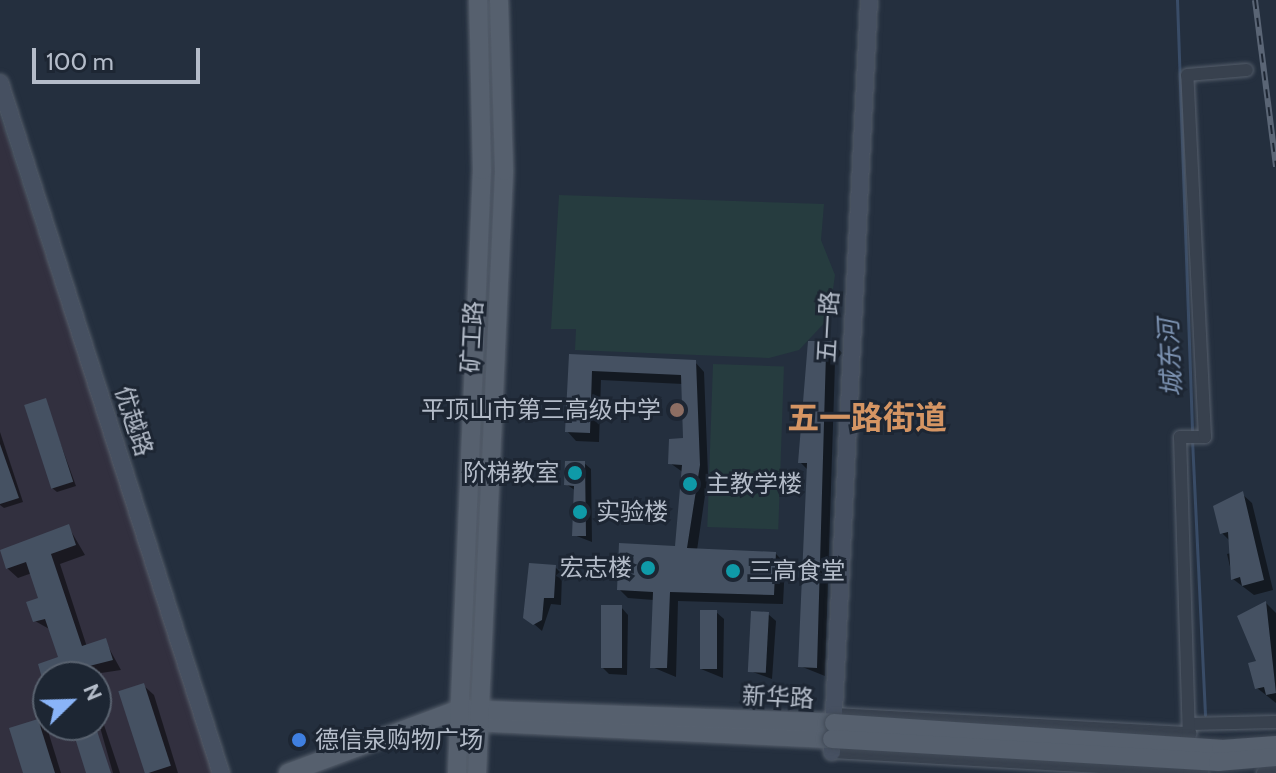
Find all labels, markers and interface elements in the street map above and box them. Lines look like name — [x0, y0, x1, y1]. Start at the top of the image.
scale bar — [36, 32, 204, 82]
text: 100 m — [46, 47, 114, 76]
street label: 五一路 — [812, 290, 844, 364]
street label: 矿工路 — [456, 300, 488, 374]
water label: 城东河 — [1153, 318, 1189, 398]
street label: 优越路 — [109, 382, 159, 460]
place label: 平顶山市第三高级中学 — [421, 396, 661, 424]
district label: 五一路街道 — [787, 399, 947, 437]
marker: 平顶山市第三高级中学 — [668, 401, 686, 419]
place label: 阶梯教室 — [463, 459, 559, 487]
marker: 阶梯教室 — [566, 464, 584, 482]
place label: 主教学楼 — [706, 470, 802, 498]
marker: 主教学楼 — [681, 475, 699, 493]
place label: 实验楼 — [596, 498, 668, 526]
marker: 实验楼 — [571, 503, 589, 521]
place label: 宏志楼 — [560, 554, 632, 582]
place label: 三高食堂 — [749, 557, 845, 585]
marker: 宏志楼 — [639, 559, 657, 577]
marker: 三高食堂 — [724, 562, 742, 580]
north arrow — [32, 661, 112, 741]
text: N — [77, 680, 108, 705]
street label: 新华路 — [741, 681, 815, 713]
place label: 德信泉购物广场 — [315, 726, 483, 754]
marker: 德信泉购物广场 — [290, 731, 308, 749]

